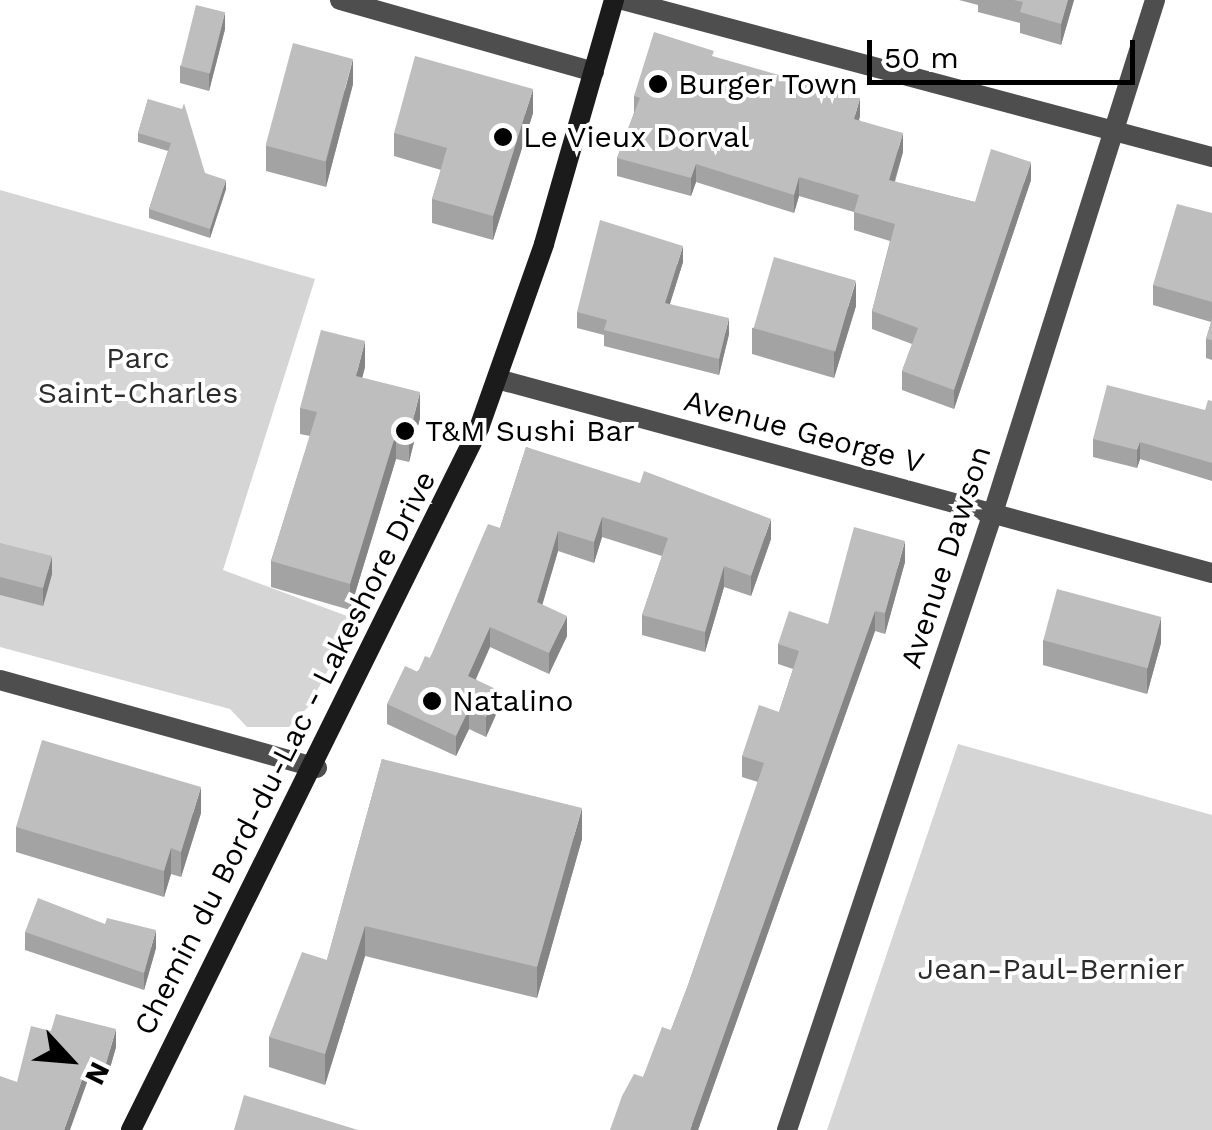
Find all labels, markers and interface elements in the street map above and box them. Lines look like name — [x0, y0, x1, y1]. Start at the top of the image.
scale bar — [872, 20, 1140, 82]
text: 50 m — [884, 40, 959, 75]
place label: Burger Town — [678, 66, 859, 102]
marker: Burger Town — [647, 73, 669, 95]
place label: Le Vieux Dorval — [523, 119, 751, 155]
marker: Le Vieux Dorval — [492, 126, 514, 148]
park label: Parc Saint-Charles — [38, 340, 238, 410]
street label: Avenue George V — [680, 383, 928, 481]
place label: T&M Sushi Bar — [425, 413, 635, 449]
marker: T&M Sushi Bar — [394, 420, 416, 442]
street label: Avenue Dawson — [893, 441, 999, 673]
street label: Chemin du Bord-du-Lac - Lakeshore Drive — [126, 465, 444, 1041]
place label: Natalino — [452, 683, 573, 719]
marker: Natalino — [421, 690, 443, 712]
park label: Jean-Paul-Bernier — [917, 951, 1185, 987]
north arrow — [20, 1010, 120, 1110]
text: N — [78, 1057, 117, 1090]

